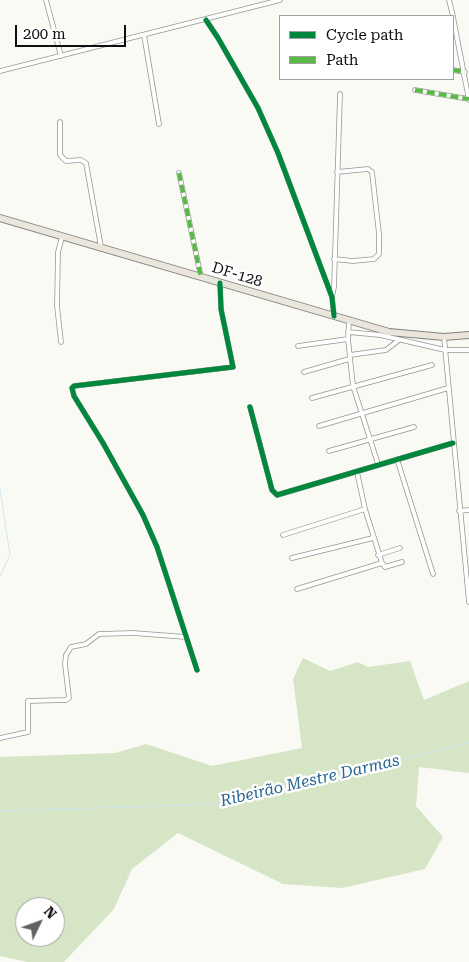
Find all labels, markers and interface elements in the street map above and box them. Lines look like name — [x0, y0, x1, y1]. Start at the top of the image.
scale bar — [18, 15, 129, 47]
legend — [279, 15, 454, 80]
text: 200 m — [23, 25, 66, 43]
text: Cycle path — [326, 26, 403, 44]
text: Path — [326, 51, 359, 69]
street label: DF-128 — [210, 259, 264, 291]
water label: Ribeirão Mestre Darmas — [219, 751, 401, 811]
north arrow — [15, 897, 65, 947]
text: N — [41, 903, 60, 922]

